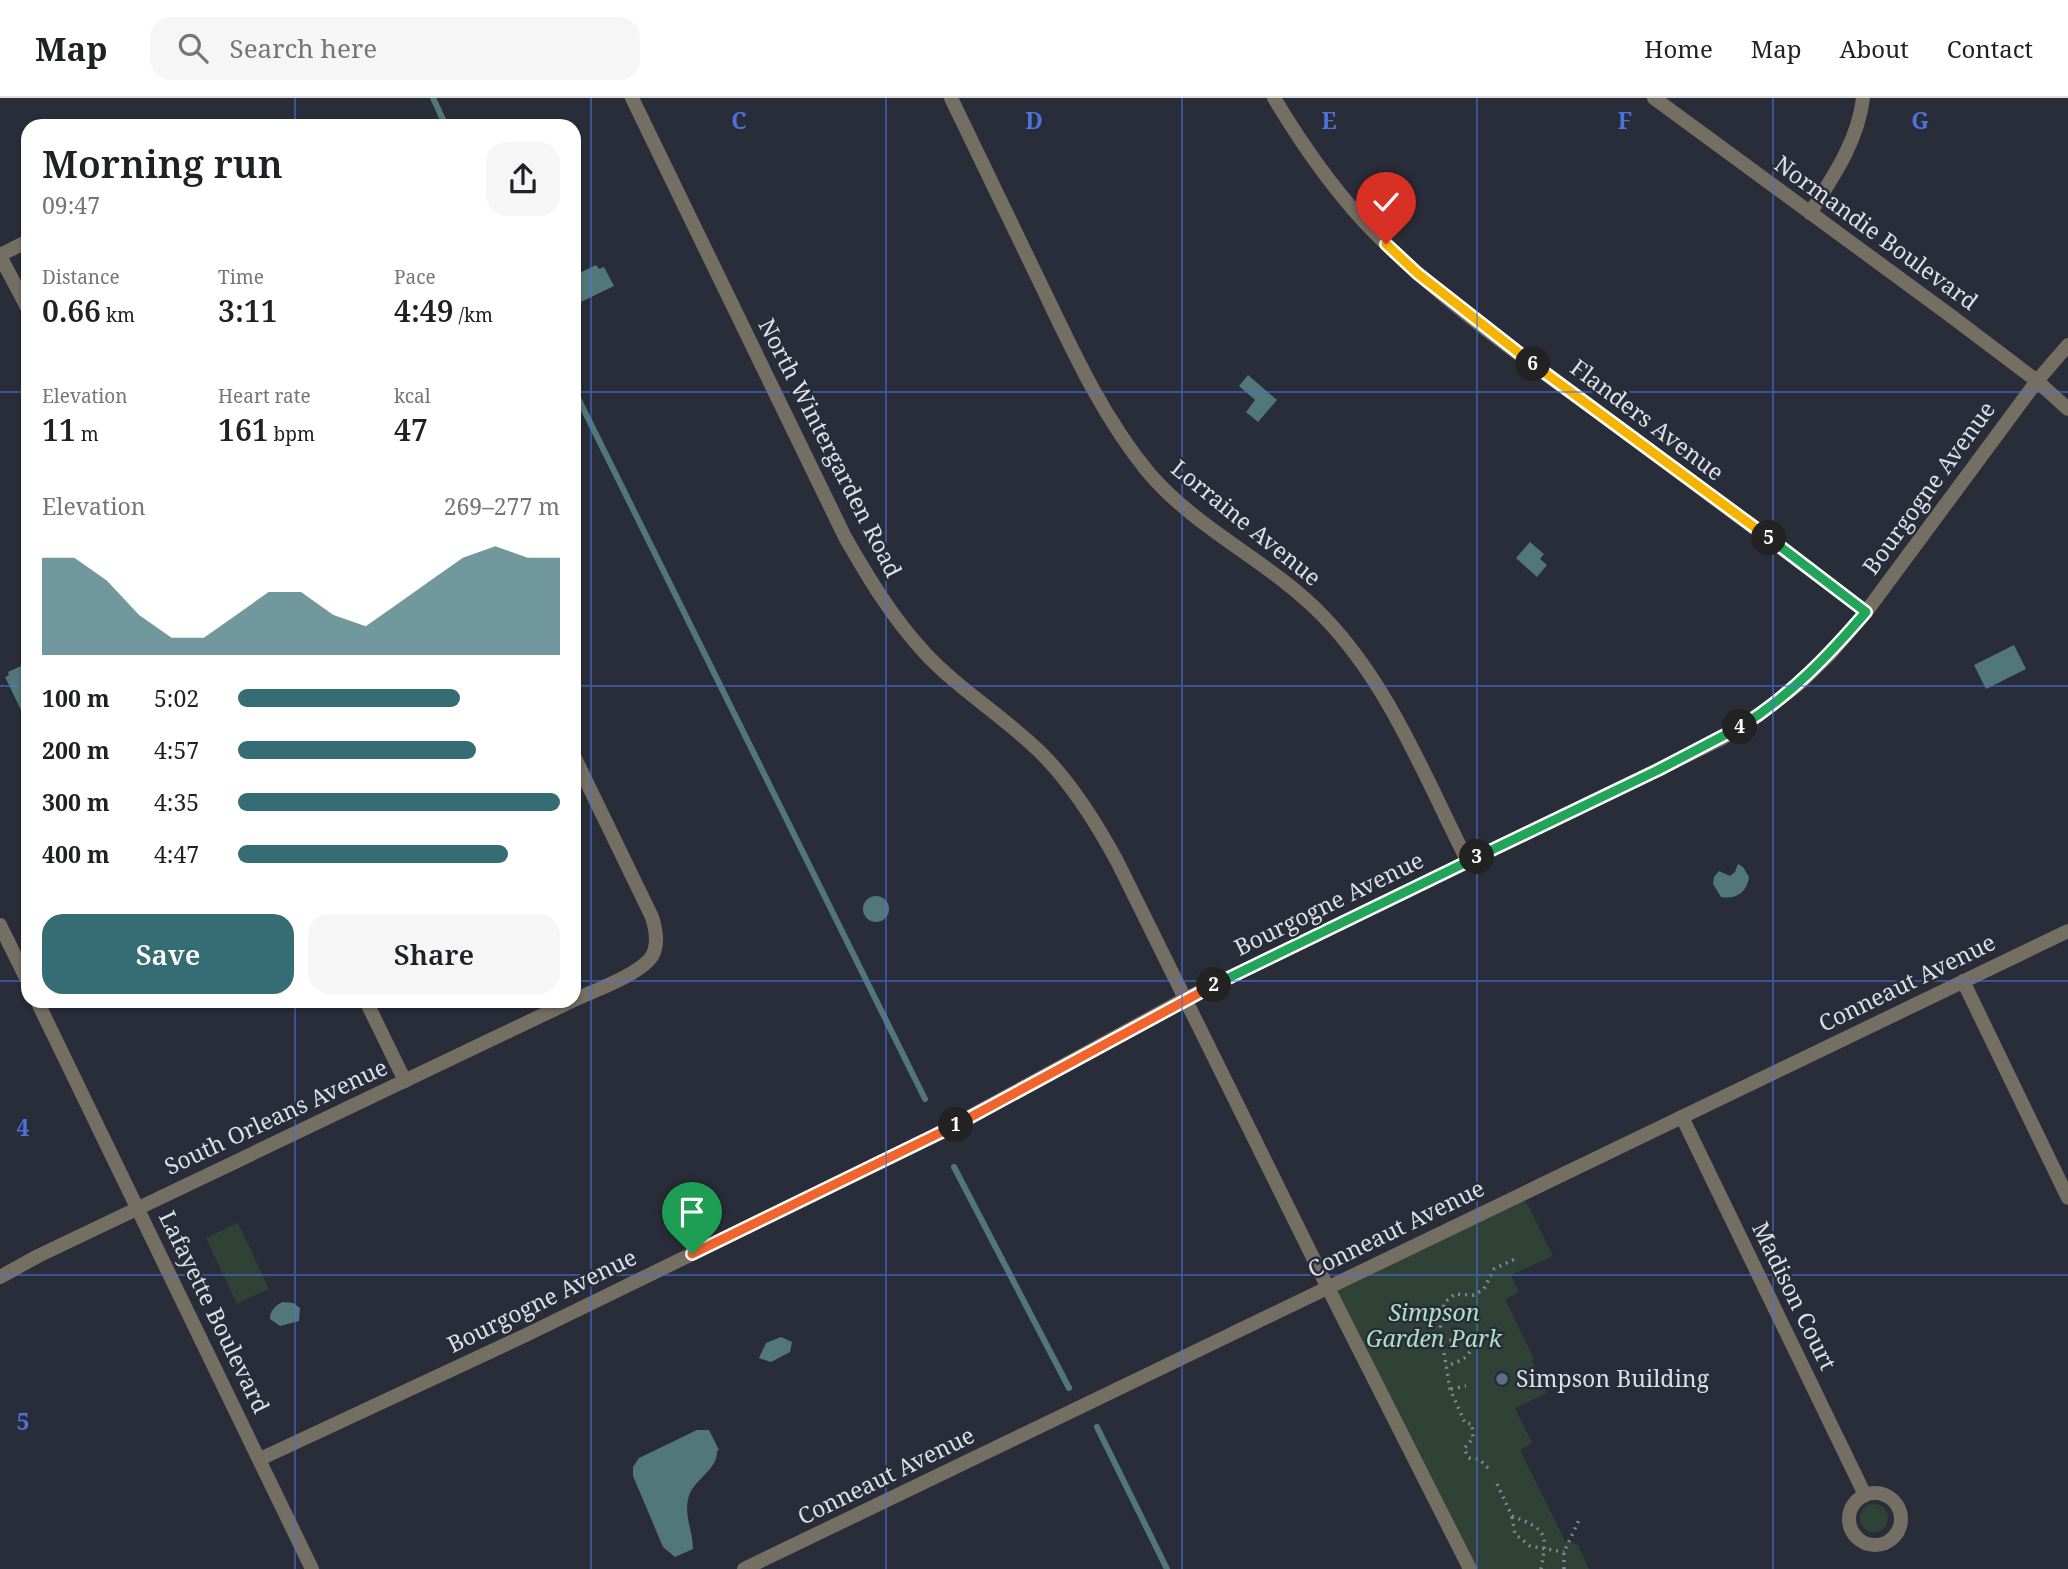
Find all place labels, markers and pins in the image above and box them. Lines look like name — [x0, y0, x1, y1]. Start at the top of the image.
pin — [1356, 172, 1416, 244]
pin: 6 — [1516, 346, 1550, 382]
pin: 5 — [1752, 520, 1786, 556]
pin: 4 — [1722, 710, 1758, 744]
pin: 3 — [1460, 840, 1494, 874]
pin: 2 — [1196, 968, 1232, 1002]
pin: 1 — [939, 1108, 974, 1142]
pin — [662, 1182, 722, 1254]
place label: Simpson Building — [1516, 1362, 1710, 1394]
marker: Simpson Building — [1494, 1371, 1510, 1387]

